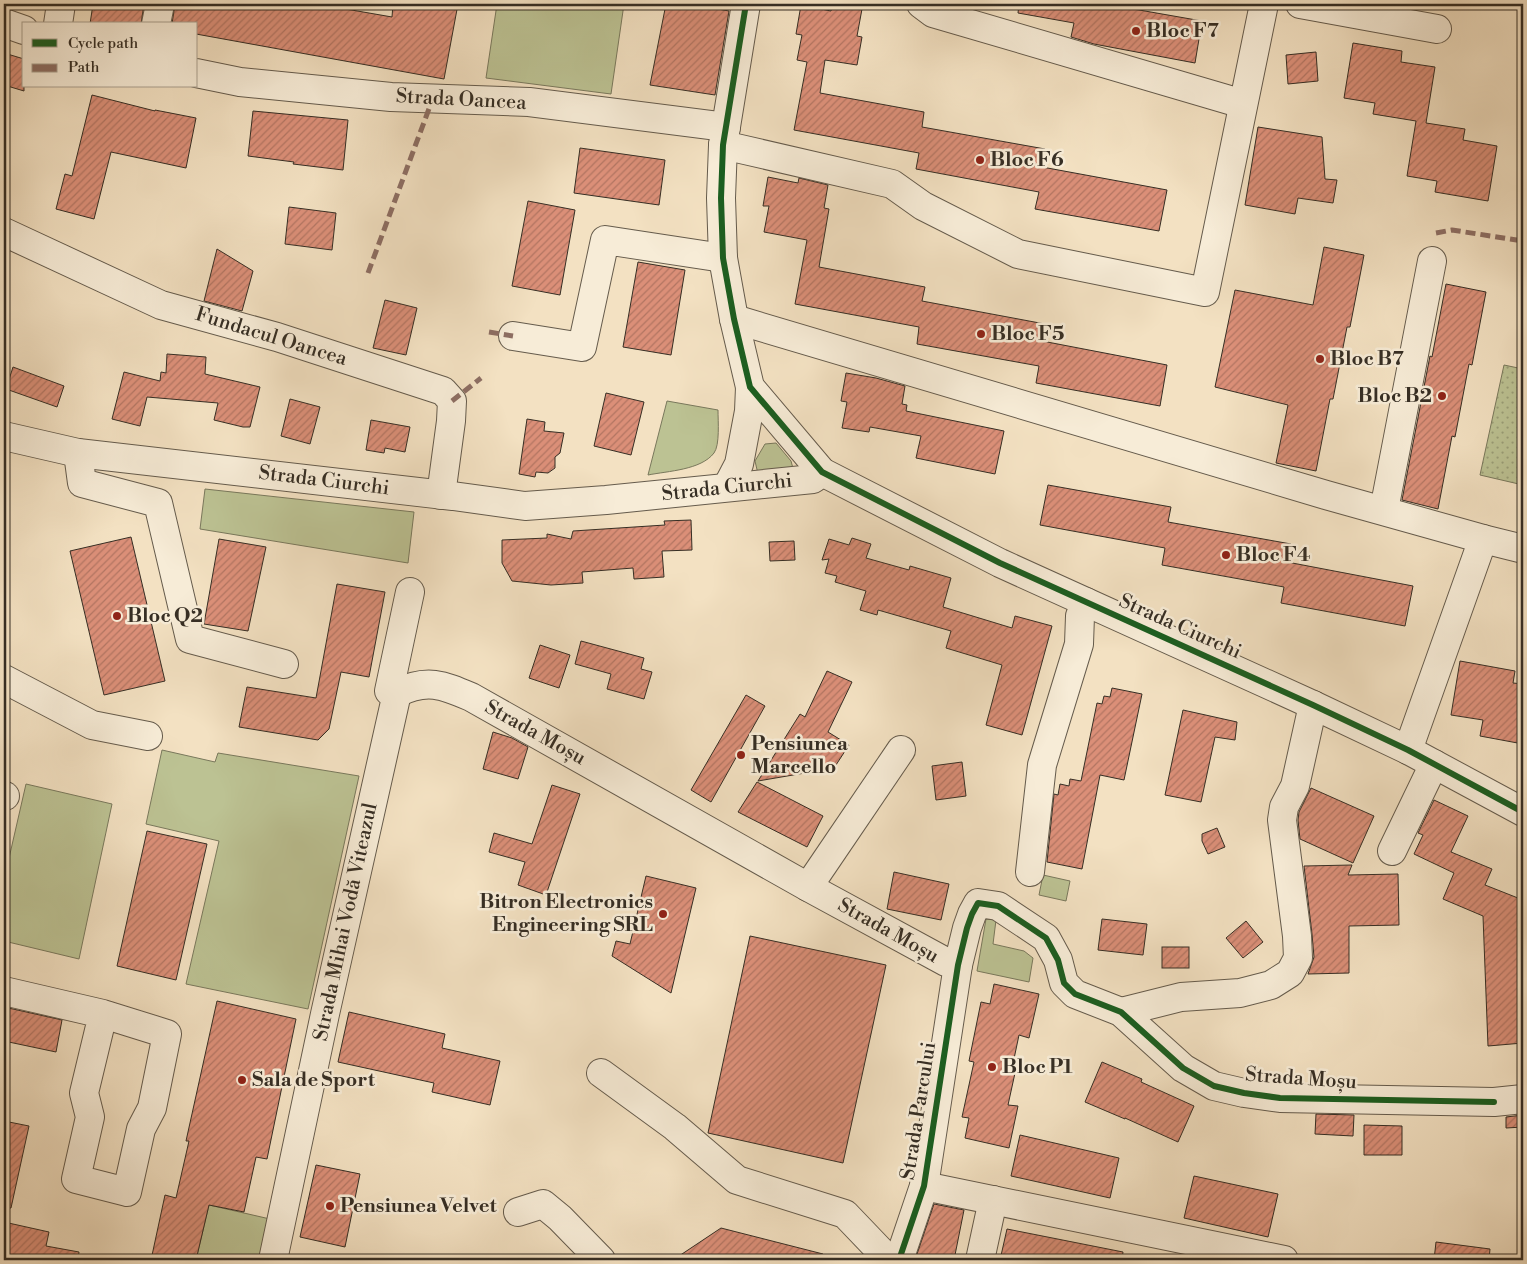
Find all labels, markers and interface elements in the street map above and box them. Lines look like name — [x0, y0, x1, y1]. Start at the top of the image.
place label: Bloc F7 — [1146, 19, 1219, 44]
legend — [22, 22, 198, 88]
marker: Bloc F7 — [1130, 25, 1142, 37]
text: Cycle path — [68, 34, 138, 53]
text: Path — [68, 58, 100, 77]
street label: Strada Oancea — [395, 84, 528, 116]
place label: Bloc F6 — [990, 148, 1064, 173]
marker: Bloc F6 — [974, 154, 986, 166]
street label: Fundacul Oancea — [192, 302, 351, 372]
place label: Bloc F5 — [991, 322, 1064, 347]
marker: Bloc F5 — [975, 328, 987, 340]
place label: Bloc B7 — [1330, 347, 1404, 372]
marker: Bloc B7 — [1314, 353, 1326, 365]
place label: Bloc B2 — [1358, 384, 1432, 409]
marker: Bloc B2 — [1436, 390, 1448, 402]
street label: Strada Ciurchi — [257, 461, 391, 501]
street label: Strada Ciurchi — [660, 469, 794, 507]
place label: Bloc F4 — [1236, 543, 1310, 568]
marker: Bloc F4 — [1220, 549, 1232, 561]
street label: Strada Ciurchi — [1115, 589, 1245, 665]
place label: Bloc Q2 — [127, 604, 203, 629]
marker: Bloc Q2 — [111, 610, 123, 622]
street label: Strada Moșu — [480, 695, 591, 771]
place label: Pensiunea Marcello — [751, 732, 848, 780]
marker: Pensiunea Marcello — [735, 749, 747, 761]
street label: Strada Mihai Vodă Viteazul — [309, 801, 383, 1043]
place label: Bitron Electronics Engineering SRL — [479, 890, 653, 938]
street label: Strada Moșu — [833, 893, 944, 969]
marker: Bitron Electronics Engineering SRL — [657, 908, 669, 920]
street label: Strada Parcului — [896, 1040, 942, 1182]
place label: Bloc P1 — [1002, 1055, 1073, 1080]
marker: Bloc P1 — [986, 1061, 998, 1073]
street label: Strada Moșu — [1244, 1063, 1358, 1095]
place label: Sala de Sport — [252, 1068, 376, 1093]
marker: Sala de Sport — [236, 1074, 248, 1086]
place label: Pensiunea Velvet — [340, 1194, 498, 1219]
marker: Pensiunea Velvet — [324, 1200, 336, 1212]

